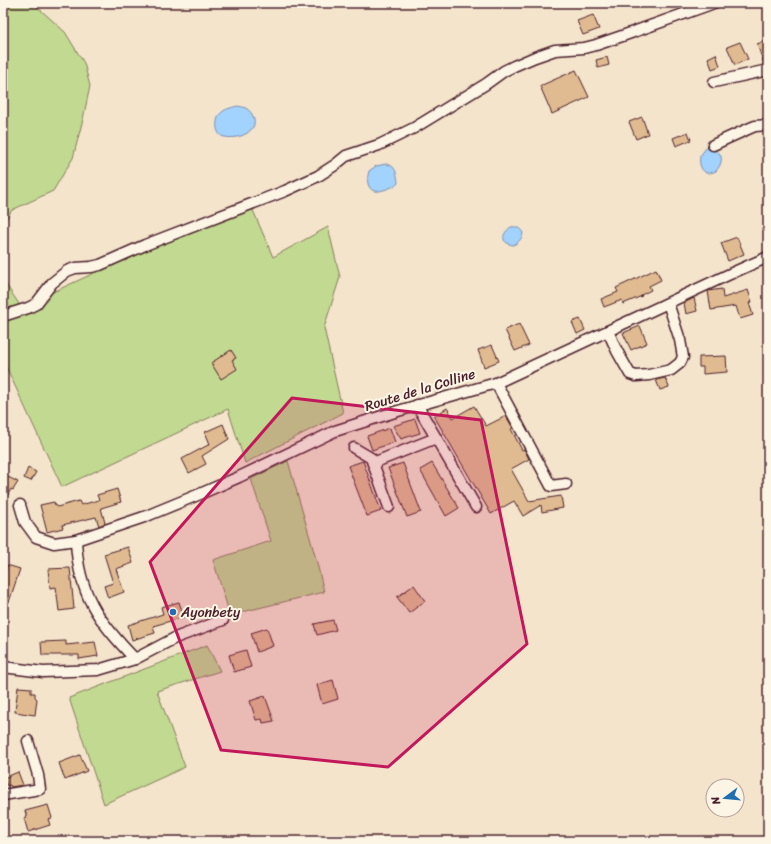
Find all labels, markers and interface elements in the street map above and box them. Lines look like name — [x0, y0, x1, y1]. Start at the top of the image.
street label: Route de la Colline — [361, 361, 479, 419]
place label: Ayonbety — [180, 600, 241, 625]
marker: Ayonbety — [168, 607, 178, 617]
north arrow — [705, 778, 745, 818]
text: N — [706, 794, 726, 808]

